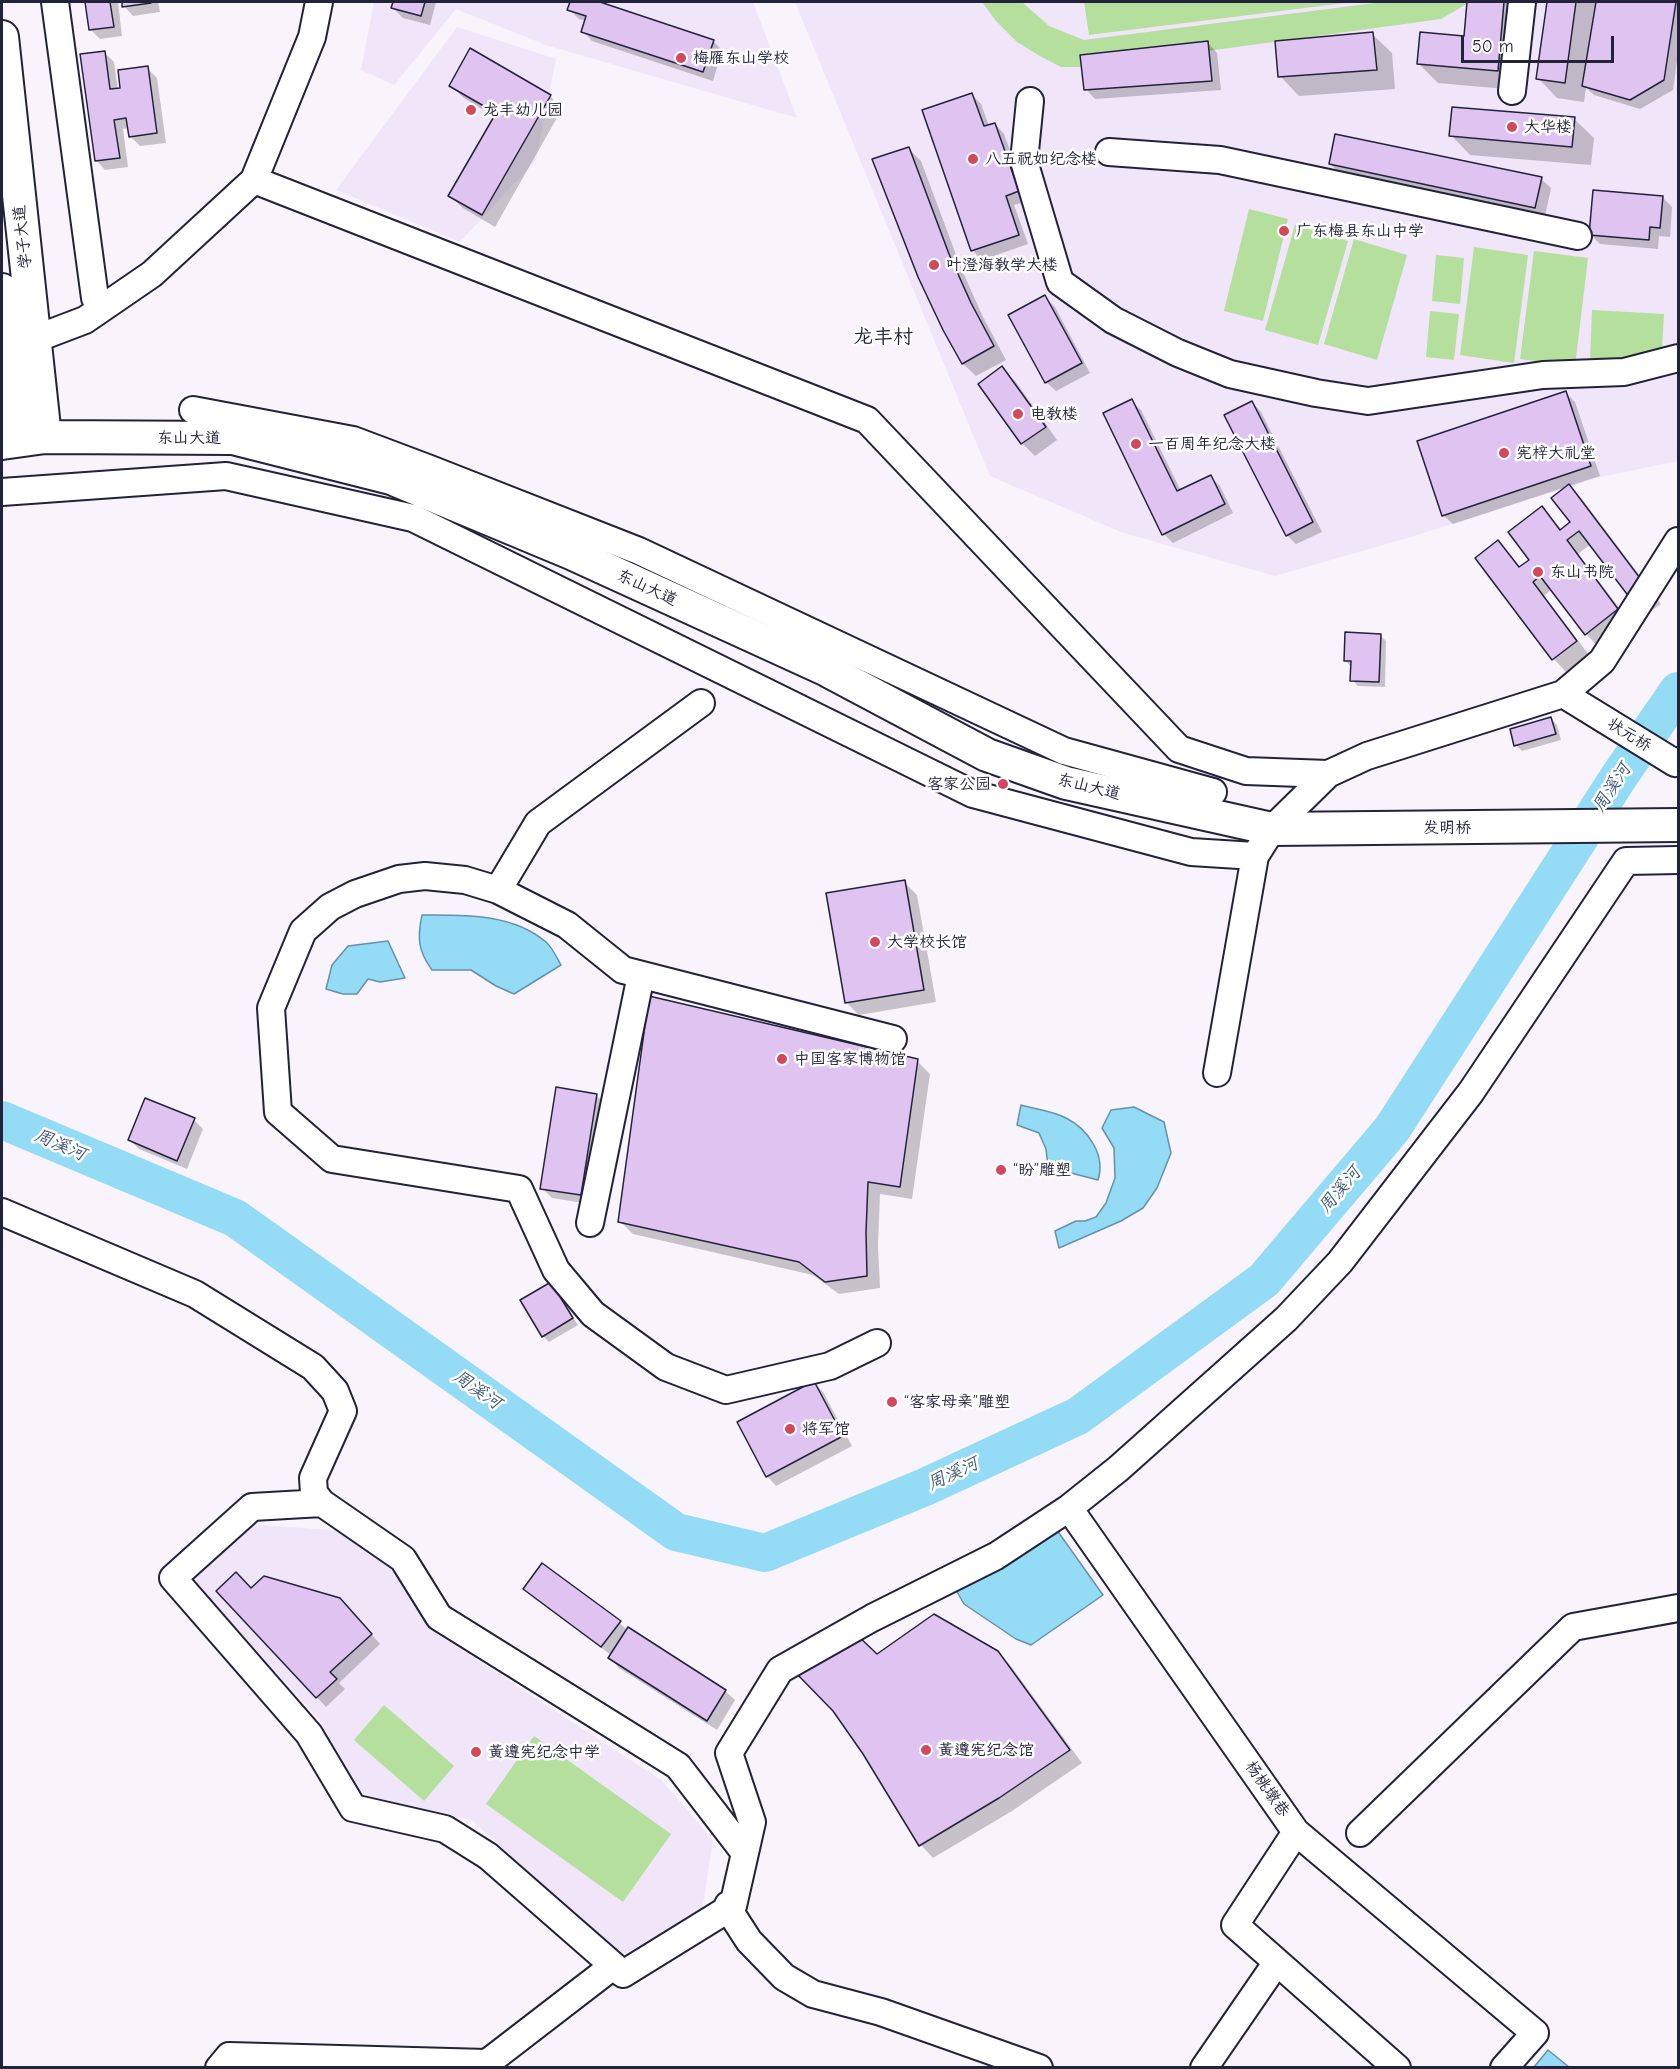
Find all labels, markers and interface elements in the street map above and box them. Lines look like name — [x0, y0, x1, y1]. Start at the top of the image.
scale bar — [1464, 24, 1617, 62]
text: 50 m — [1472, 36, 1514, 57]
place label: 梅雁东山学校 — [693, 48, 789, 68]
marker: 梅雁东山学校 — [674, 51, 688, 65]
place label: 龙丰幼儿园 — [483, 100, 563, 120]
marker: 龙丰幼儿园 — [464, 103, 478, 117]
place label: 大华楼 — [1524, 117, 1572, 137]
marker: 大华楼 — [1505, 120, 1519, 134]
place label: 八五祝如纪念楼 — [985, 149, 1097, 169]
marker: 八五祝如纪念楼 — [966, 152, 980, 166]
street label: 学子大道 — [10, 204, 36, 270]
place label: 广东梅县东山中学 — [1296, 221, 1424, 241]
marker: 广东梅县东山中学 — [1277, 224, 1291, 238]
place label: 叶澄海教学大楼 — [946, 255, 1058, 275]
marker: 叶澄海教学大楼 — [927, 258, 941, 272]
district label: 龙丰村 — [853, 325, 913, 349]
place label: 电教楼 — [1030, 404, 1078, 424]
marker: 电教楼 — [1011, 407, 1025, 421]
street label: 东山大道 — [157, 428, 221, 448]
place label: 一百周年纪念大楼 — [1148, 434, 1276, 454]
marker: 一百周年纪念大楼 — [1129, 437, 1143, 451]
place label: 宪梓大礼堂 — [1516, 443, 1596, 463]
marker: 宪梓大礼堂 — [1497, 446, 1511, 460]
place label: 东山书院 — [1550, 562, 1614, 582]
marker: 东山书院 — [1531, 565, 1545, 579]
street label: 东山大道 — [614, 566, 680, 610]
street label: 状元桥 — [1604, 714, 1654, 756]
water label: 周溪河 — [1588, 759, 1636, 817]
street label: 东山大道 — [1056, 770, 1122, 804]
place label: 客家公园 — [927, 774, 991, 794]
marker: 客家公园 — [996, 777, 1010, 791]
street label: 发明桥 — [1423, 818, 1471, 838]
place label: 大学校长馆 — [887, 932, 967, 952]
marker: 大学校长馆 — [868, 935, 882, 949]
place label: 中国客家博物馆 — [794, 1049, 906, 1069]
marker: 中国客家博物馆 — [775, 1052, 789, 1066]
water label: 周溪河 — [31, 1125, 89, 1165]
place label: “盼”雕塑 — [1013, 1160, 1071, 1180]
water label: 周溪河 — [1314, 1162, 1366, 1218]
marker: “盼”雕塑 — [994, 1163, 1008, 1177]
water label: 周溪河 — [449, 1366, 505, 1414]
place label: “客家母亲”雕塑 — [904, 1392, 1010, 1412]
marker: “客家母亲”雕塑 — [885, 1395, 899, 1409]
place label: 将军馆 — [802, 1419, 850, 1439]
marker: 将军馆 — [783, 1422, 797, 1436]
water label: 周溪河 — [924, 1453, 982, 1495]
place label: 黄遵宪纪念馆 — [938, 1740, 1034, 1760]
place label: 黄遵宪纪念中学 — [488, 1742, 600, 1762]
marker: 黄遵宪纪念馆 — [919, 1743, 933, 1757]
marker: 黄遵宪纪念中学 — [469, 1745, 483, 1759]
street label: 杨桃墩巷 — [1241, 1757, 1293, 1821]

